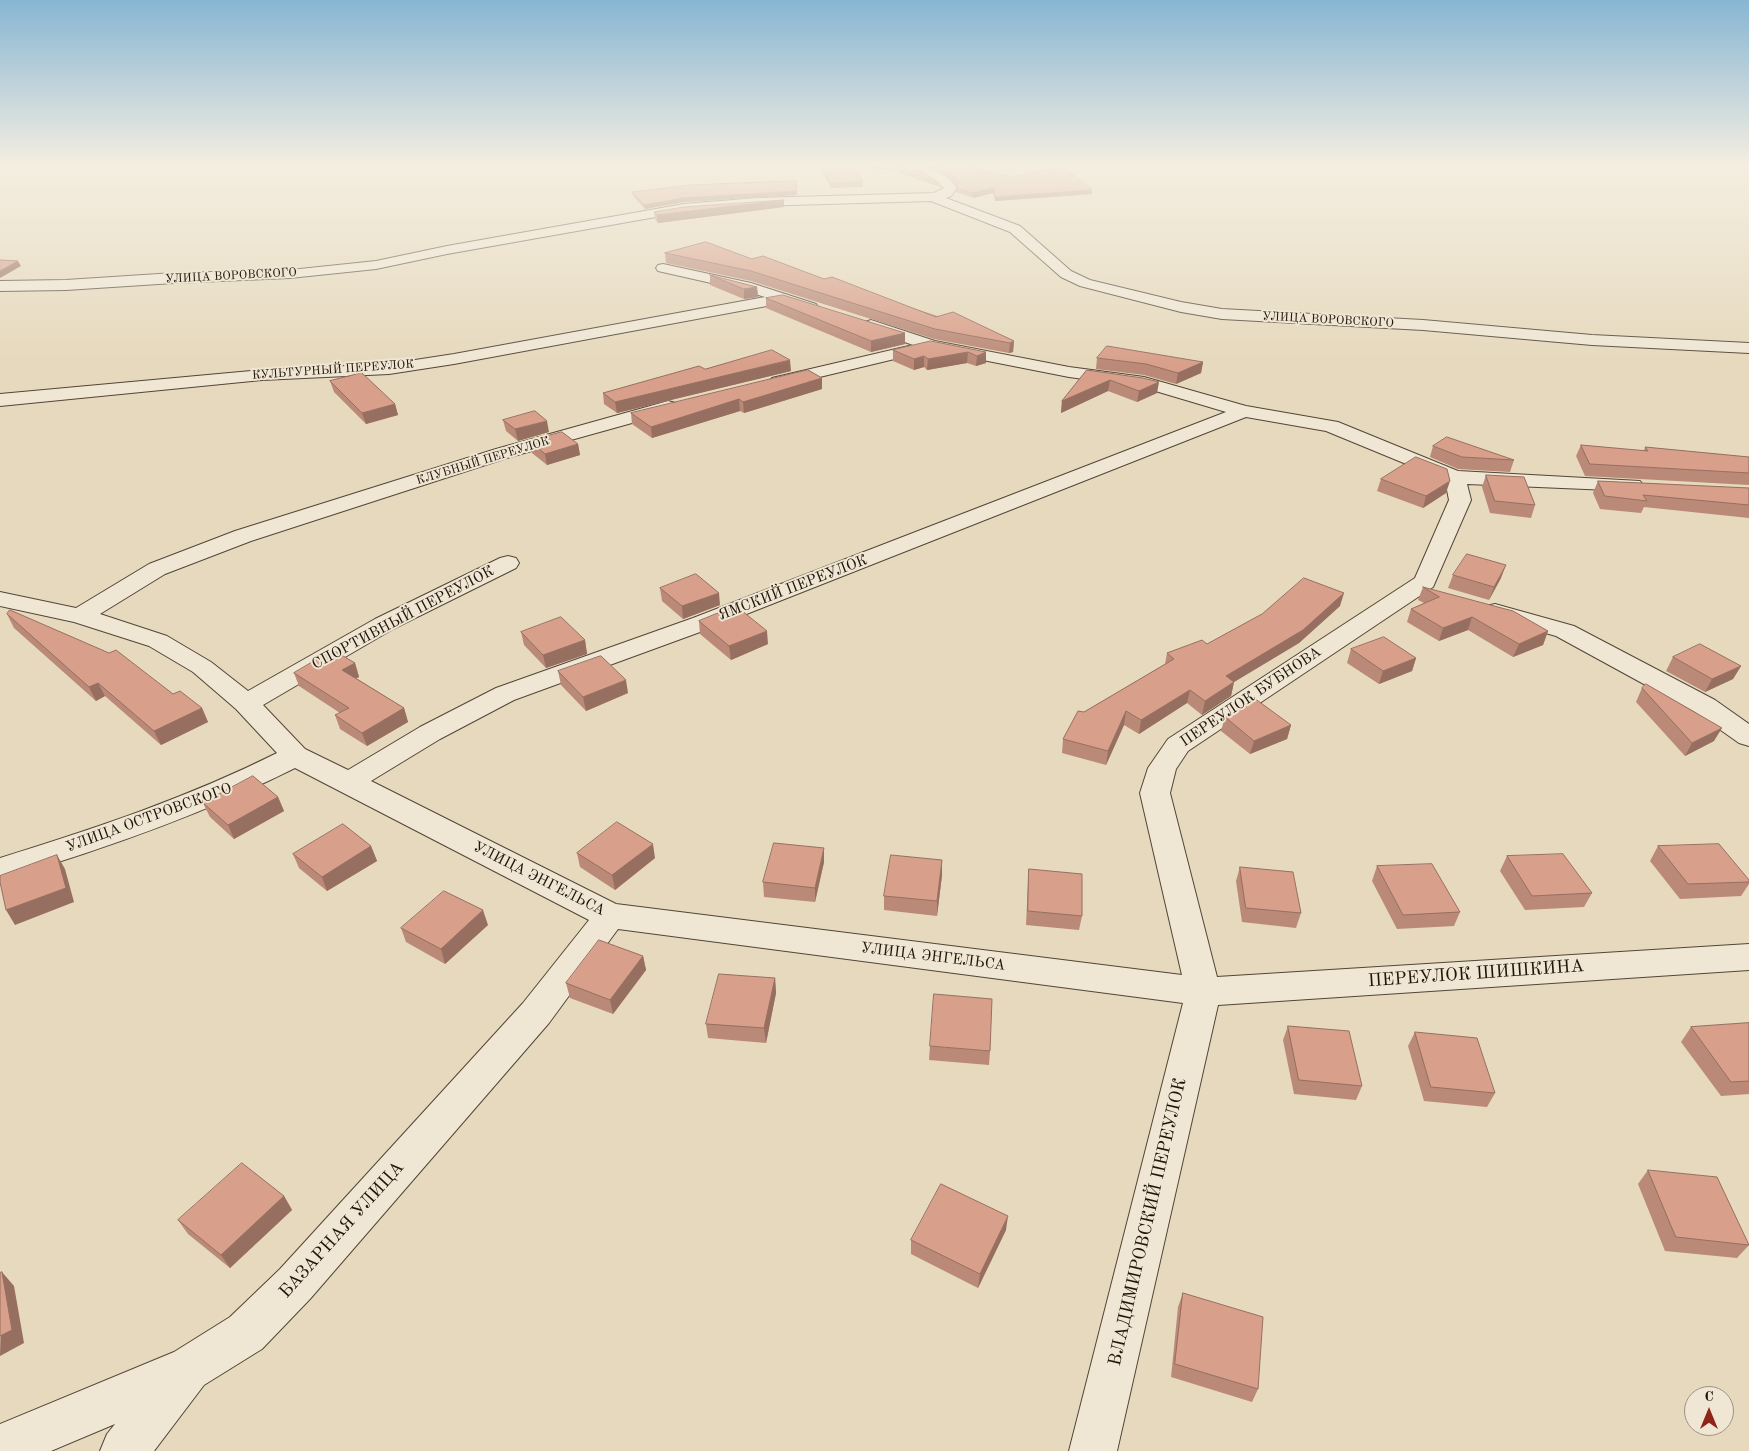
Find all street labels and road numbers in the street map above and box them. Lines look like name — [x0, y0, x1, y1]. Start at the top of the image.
street label: УЛИЦА ВОРОВСКОГО — [165, 265, 297, 287]
street label: УЛИЦА ВОРОВСКОГО — [1262, 309, 1394, 331]
street label: КУЛЬТУРНЫЙ ПЕРЕУЛОК — [252, 357, 414, 383]
street label: КЛУБНЫЙ ПЕРЕУЛОК — [415, 434, 551, 488]
street label: ЯМСКИЙ ПЕРЕУЛОК — [716, 551, 870, 625]
street label: СПОРТИВНЫЙ ПЕРЕУЛОК — [309, 562, 497, 674]
street label: ПЕРЕУЛОК БУБНОВА — [1177, 643, 1325, 751]
street label: УЛИЦА ОСТРОВСКОГО — [64, 780, 234, 856]
street label: УЛИЦА ЭНГЕЛЬСА — [470, 838, 608, 920]
street label: УЛИЦА ЭНГЕЛЬСА — [860, 939, 1006, 975]
street label: ПЕРЕУЛОК ШИШКИНА — [1367, 956, 1585, 992]
street label: ВЛАДИМИРОВСКИЙ ПЕРЕУЛОК — [1104, 1076, 1192, 1368]
street label: БАЗАРНАЯ УЛИЦА — [275, 1157, 409, 1303]

